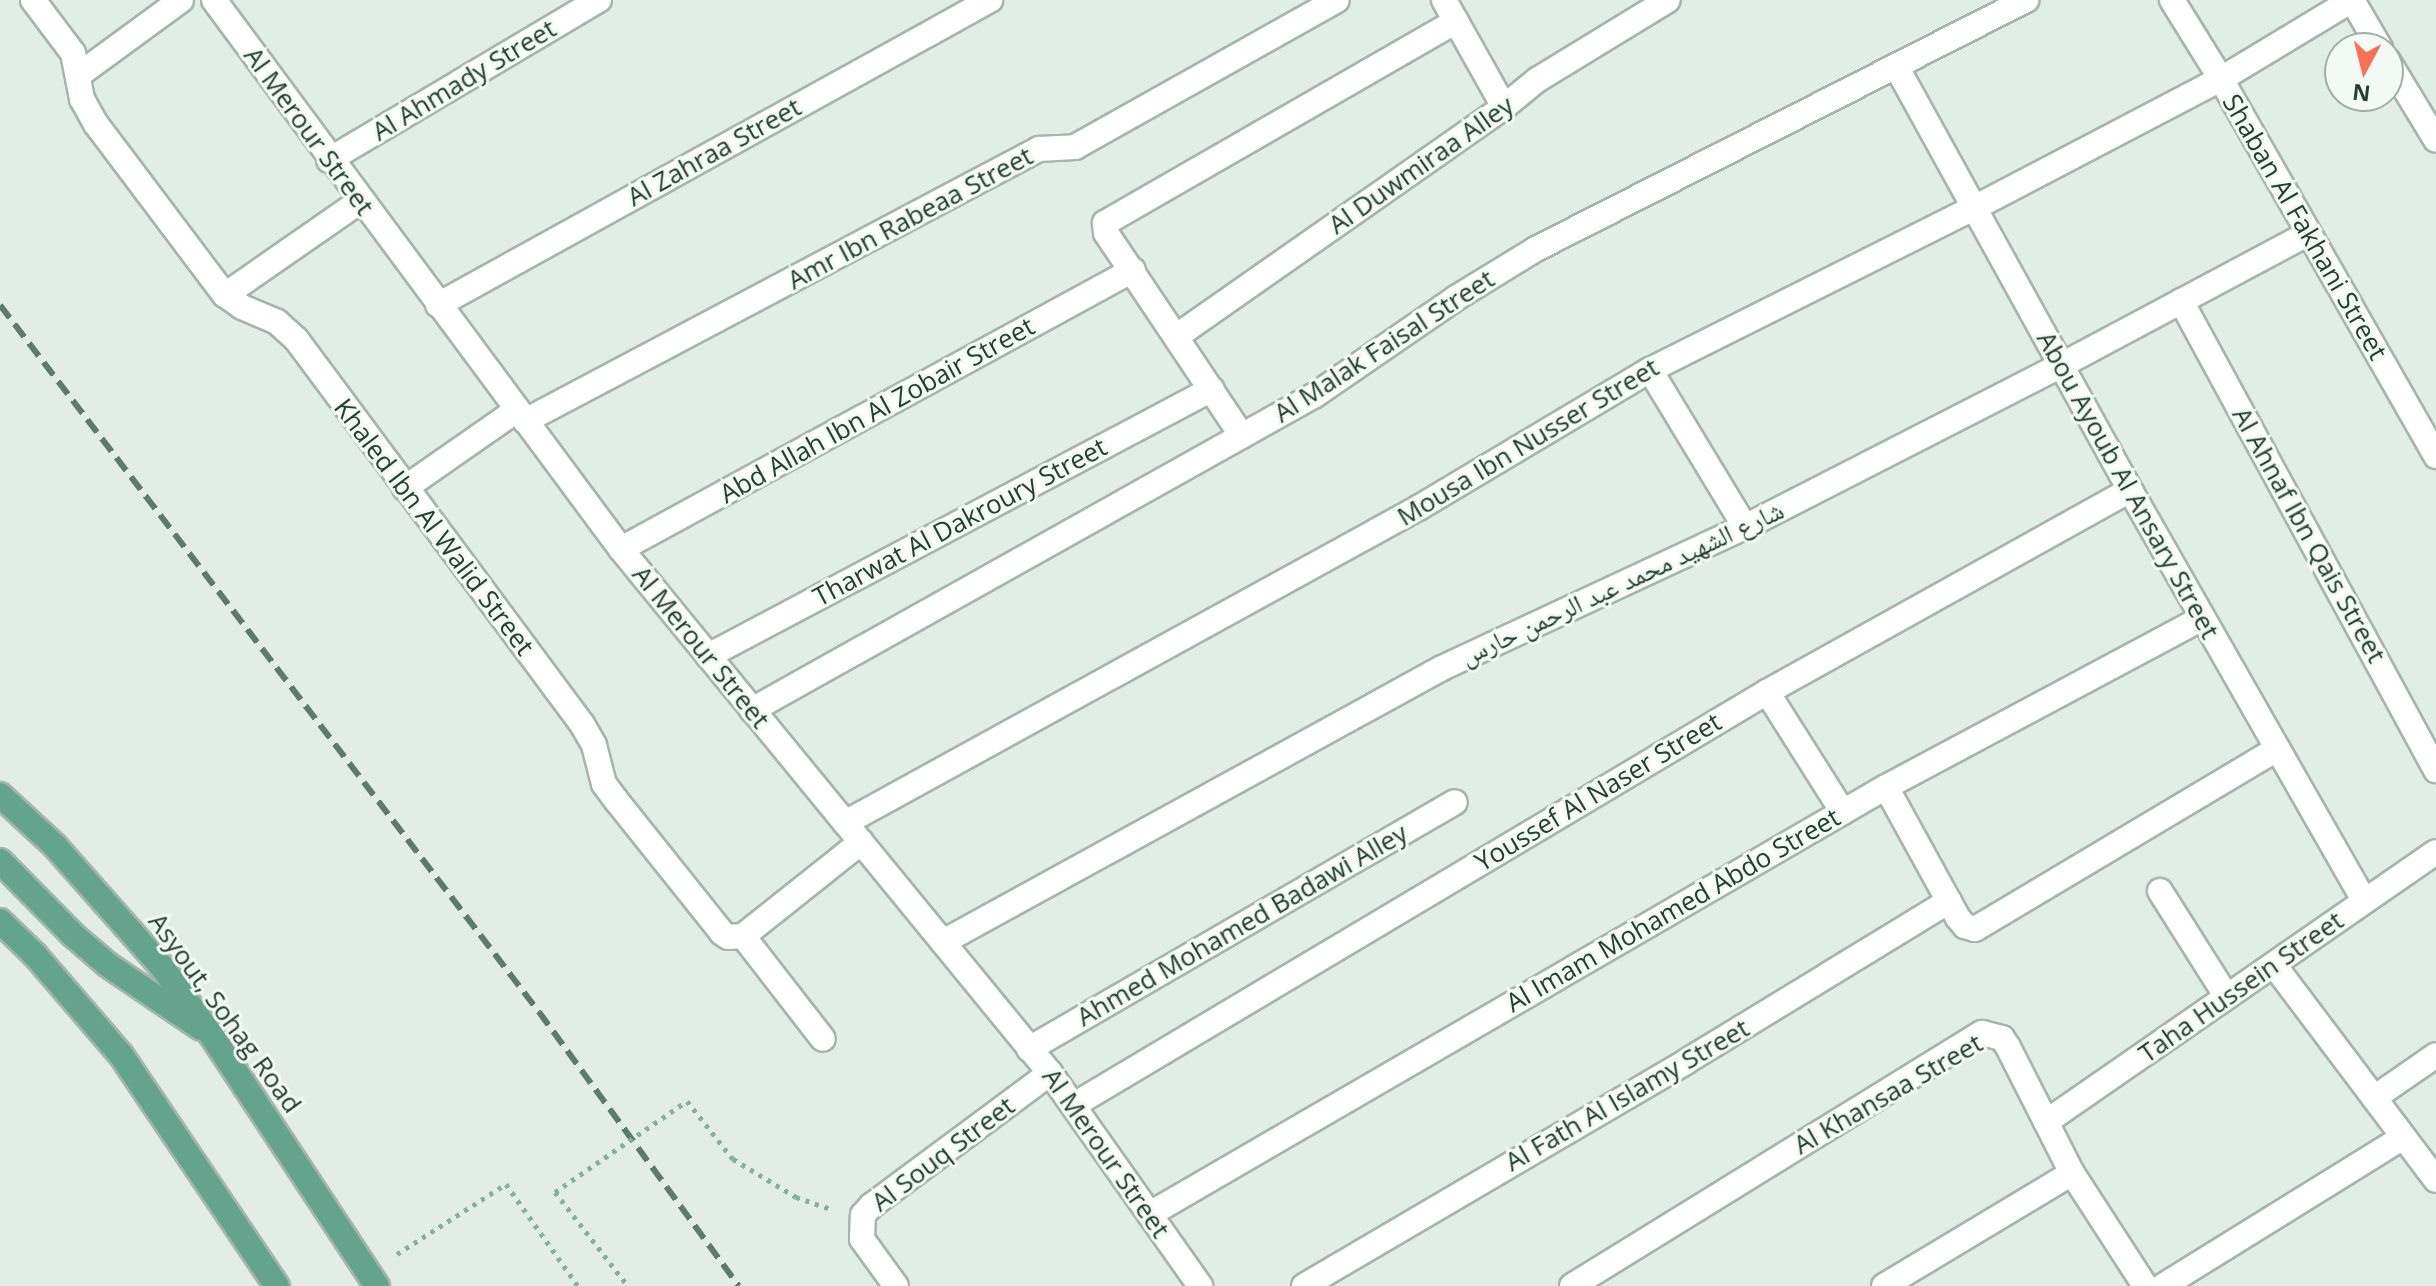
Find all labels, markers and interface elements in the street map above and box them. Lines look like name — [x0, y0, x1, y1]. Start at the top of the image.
street label: Al Ahmady Street — [366, 13, 562, 147]
north arrow — [2324, 32, 2404, 112]
street label: Al Merour Street — [238, 41, 380, 221]
text: N — [2351, 78, 2372, 110]
street label: Al Duwmiraa Alley — [1322, 89, 1520, 241]
street label: Shaban Al Fakhani Street — [2216, 89, 2394, 365]
street label: Al Zahraa Street — [622, 91, 806, 213]
street label: Amr Ibn Rabeaa Street — [782, 140, 1038, 296]
street label: Al Malak Faisal Street — [1268, 263, 1500, 429]
street label: Abd Allah Ibn Al Zobair Street — [714, 310, 1040, 510]
street label: Abou Ayoub Al Ansary Street — [2030, 326, 2226, 644]
street label: Mousa Ibn Nusser Street — [1392, 352, 1664, 532]
street label: Khaled Ibn Al Walid Street — [327, 393, 541, 661]
street label: Al Ahnaf Ibn Qais Street — [2226, 402, 2392, 668]
street label: Tharwat Al Dakroury Street — [808, 431, 1112, 613]
street label: شارع الشهيد محمد عبد الرحمن حارس — [1455, 494, 1789, 672]
street label: Al Merour Street — [626, 559, 776, 735]
street label: Youssef Al Naser Street — [1469, 706, 1727, 878]
street label: Al Imam Mohamed Abdo Street — [1500, 801, 1846, 1019]
street label: Ahmed Mohamed Badawi Alley — [1071, 817, 1413, 1033]
street label: Taha Hussein Street — [2133, 905, 2349, 1069]
street label: Asyout, Sohag Road — [142, 907, 308, 1119]
street label: Al Fath Al Islamy Street — [1499, 1012, 1755, 1178]
street label: Al Khansaa Street — [1788, 1027, 1988, 1161]
street label: Al Merour Street — [1036, 1062, 1176, 1244]
street label: Al Souq Street — [865, 1090, 1021, 1218]

